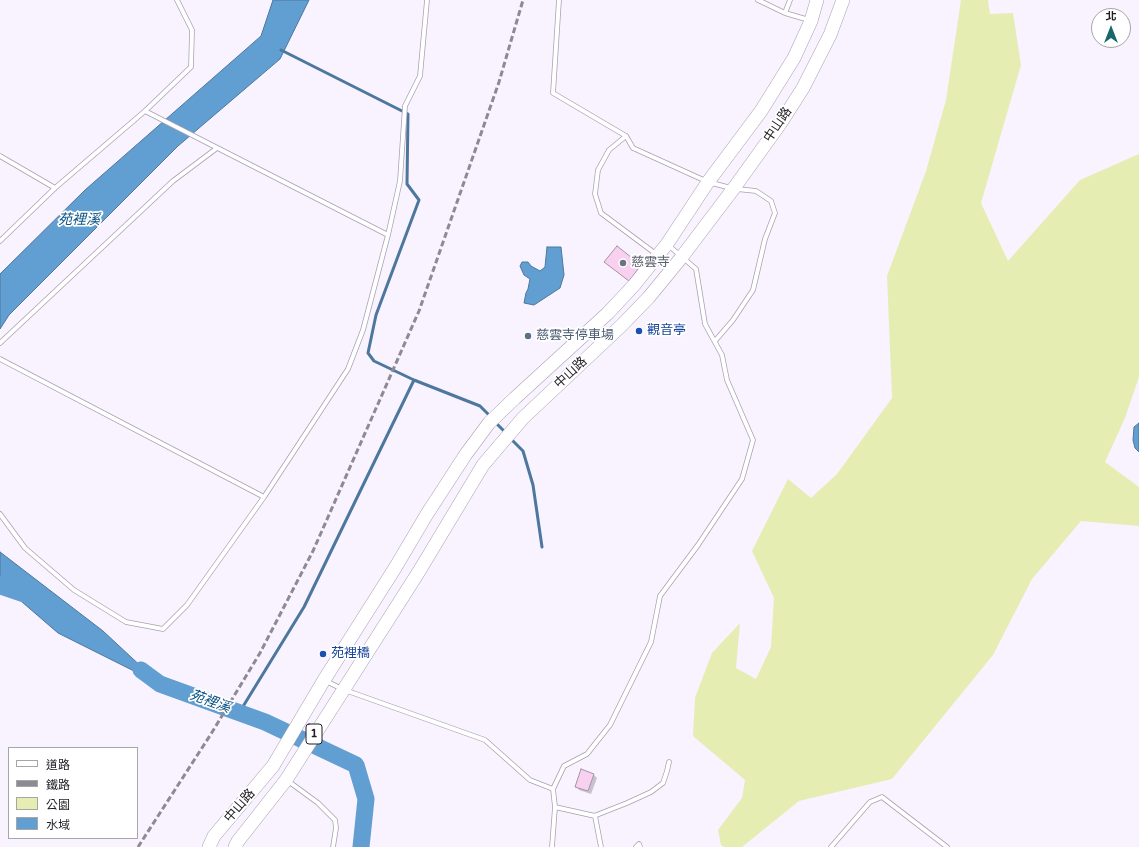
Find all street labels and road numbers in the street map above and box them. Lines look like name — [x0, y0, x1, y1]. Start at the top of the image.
street label: 中山路 — [761, 104, 795, 146]
street label: 中山路 — [551, 354, 591, 392]
road number: 1 — [306, 724, 322, 744]
street label: 中山路 — [221, 786, 259, 826]

